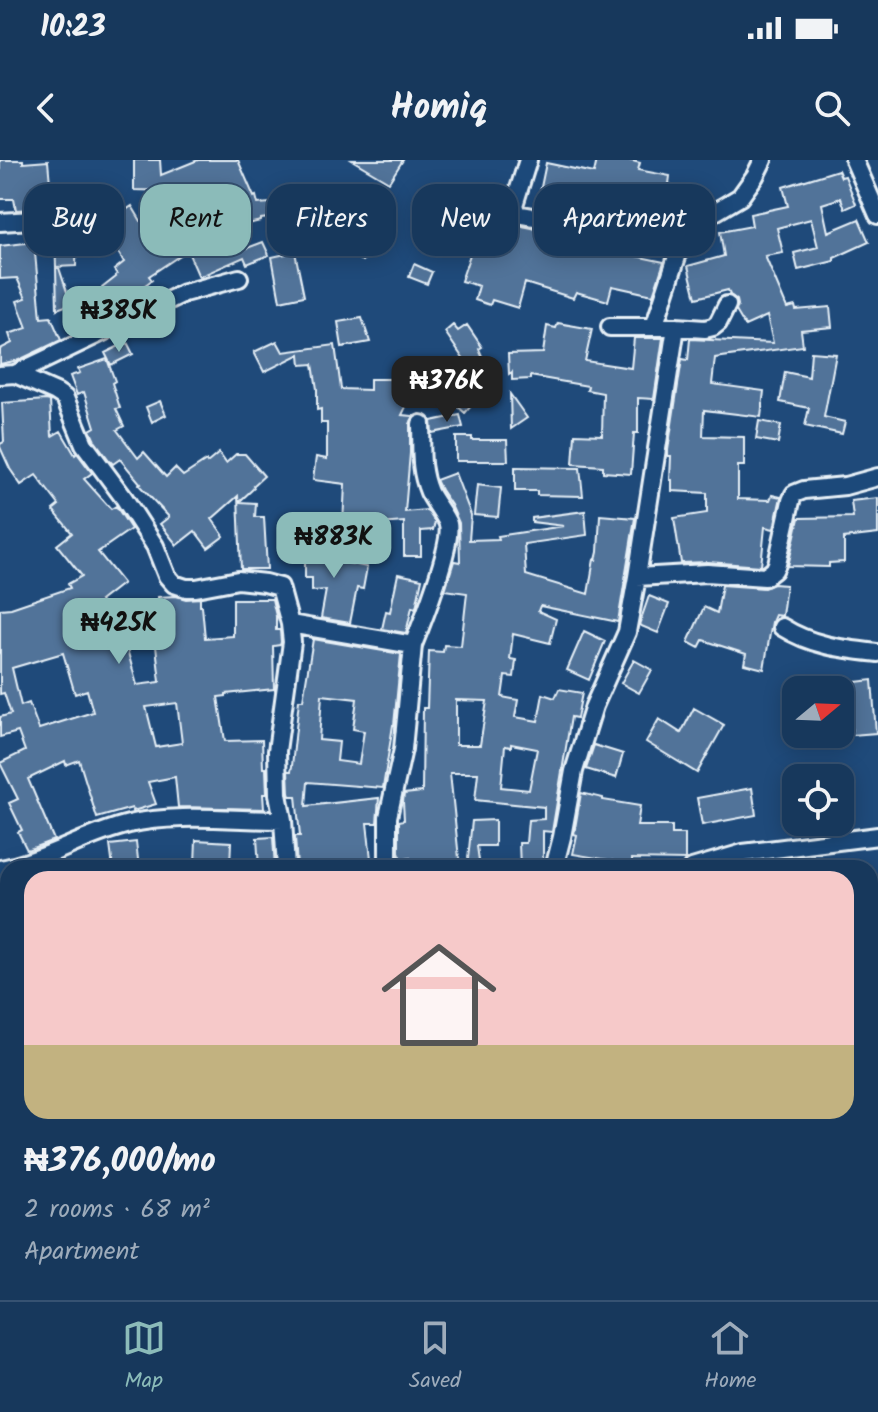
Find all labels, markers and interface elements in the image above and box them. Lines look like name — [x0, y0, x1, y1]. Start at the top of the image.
text: 10:23 — [40, 4, 106, 52]
text: Homiq — [390, 80, 488, 137]
icon: back — [24, 86, 68, 130]
icon: search — [810, 86, 854, 130]
chip: Buy — [24, 184, 124, 256]
chip: Rent — [140, 184, 251, 256]
chip: Filters — [267, 184, 396, 256]
chip: New — [412, 184, 518, 256]
chip: Apartment — [534, 184, 715, 256]
pin: ₦385K — [63, 286, 175, 354]
text: ₦385K — [80, 291, 158, 333]
pin: ₦376K — [391, 356, 503, 424]
text: ₦376K — [409, 361, 485, 403]
pin: ₦883K — [278, 512, 390, 580]
text: ₦883K — [294, 517, 374, 559]
pin: ₦425K — [63, 598, 175, 666]
text: ₦425K — [81, 603, 157, 645]
north arrow — [782, 676, 854, 748]
map controls — [782, 676, 854, 836]
button: locate — [782, 764, 854, 836]
icon: home — [367, 923, 511, 1067]
text: ₦376,000/mo — [24, 1135, 216, 1189]
text: 2 rooms · 68 m² — [24, 1189, 210, 1231]
text: Apartment — [24, 1231, 139, 1273]
tab: Map — [122, 1316, 166, 1399]
tab: Saved — [409, 1316, 461, 1399]
tab: Home — [704, 1316, 756, 1399]

